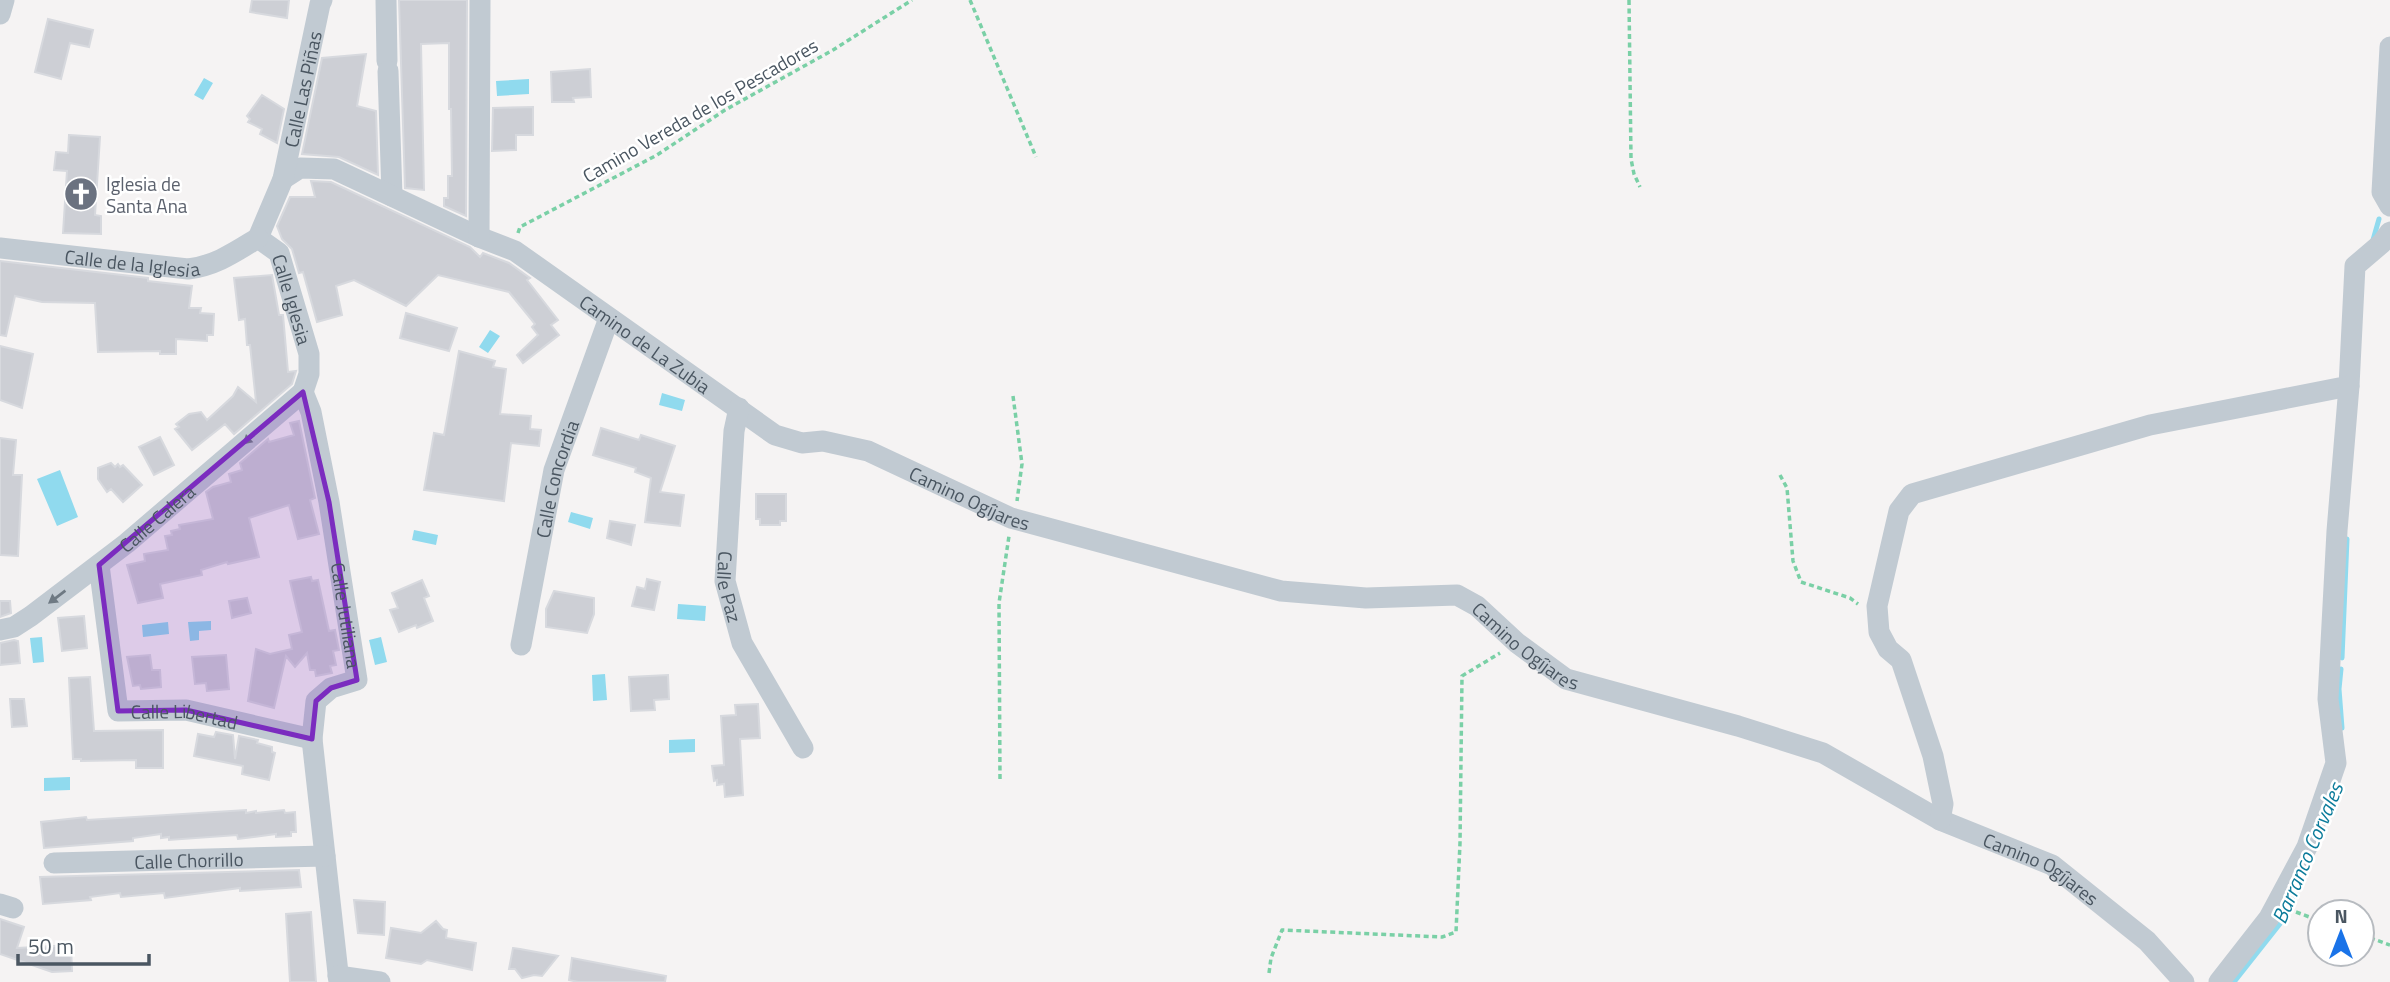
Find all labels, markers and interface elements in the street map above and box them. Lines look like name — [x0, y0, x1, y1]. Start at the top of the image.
street label: Calle Las Piñas — [276, 28, 328, 150]
street label: Camino Vereda de los Pescadores — [577, 30, 823, 189]
place label: Iglesia de Santa Ana — [106, 169, 188, 220]
church icon: Iglesia de Santa Ana — [62, 175, 100, 213]
street label: Calle de la Iglesia — [63, 241, 202, 284]
street label: Calle Iglesia — [266, 250, 320, 348]
street label: Camino de La Zubia — [574, 287, 718, 400]
street label: Calle Concordia — [527, 415, 586, 540]
one-way arrow — [242, 429, 260, 445]
street label: Camino Ogíjares — [905, 458, 1033, 537]
street label: Calle Calera — [112, 476, 201, 559]
street label: Calle Paz — [711, 550, 750, 625]
street label: Calle Jutiliana — [324, 560, 370, 671]
one-way arrow — [48, 589, 66, 603]
street label: Camino Ogíjares — [1466, 594, 1582, 696]
street label: Calle Libertad — [130, 695, 241, 736]
water label: Barranco Corvales — [2263, 776, 2352, 928]
street label: Camino Ogíjares — [1979, 824, 2106, 912]
street label: Calle Chorrillo — [134, 844, 244, 875]
north arrow — [2306, 898, 2376, 968]
text: N — [2334, 901, 2348, 930]
scale bar — [18, 922, 149, 966]
text: 50 m — [28, 930, 74, 962]

